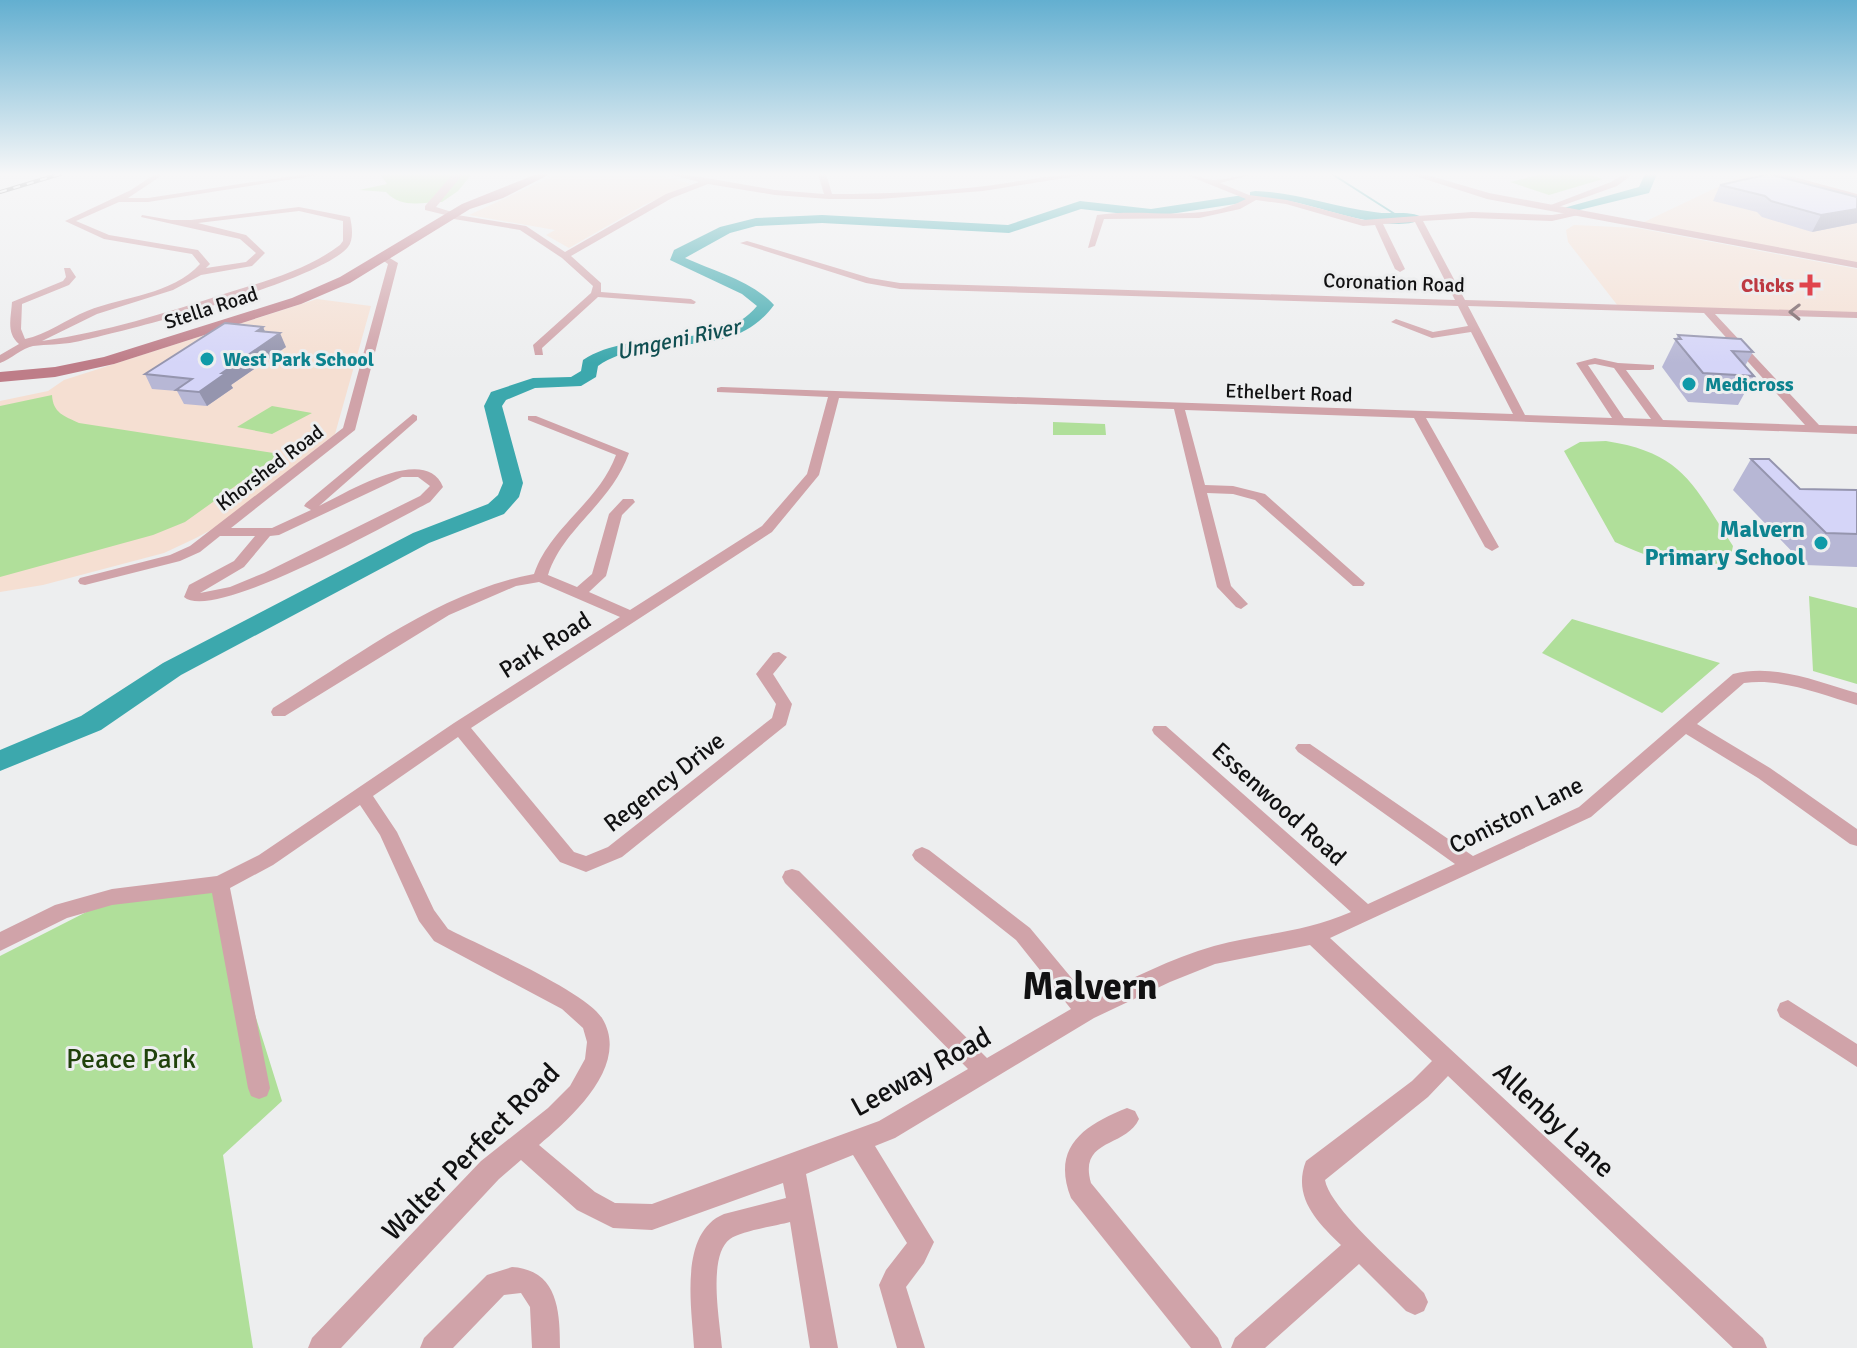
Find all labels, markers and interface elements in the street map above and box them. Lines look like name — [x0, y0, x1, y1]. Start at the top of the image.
street label: Coronation Road — [1323, 268, 1465, 298]
place label: Clicks — [1741, 273, 1794, 298]
marker: Clicks — [1801, 276, 1819, 294]
street label: Stella Road — [161, 281, 261, 335]
one-way arrow — [1788, 304, 1801, 321]
water label: Umgeni River — [614, 312, 745, 365]
place label: West Park School — [223, 347, 374, 372]
marker: West Park School — [198, 350, 216, 368]
place label: Medicross — [1705, 372, 1794, 397]
marker: Medicross — [1680, 375, 1698, 393]
street label: Ethelbert Road — [1225, 378, 1353, 408]
street label: Khorshed Road — [211, 419, 329, 517]
place label: Malvern Primary School — [1644, 514, 1805, 572]
marker: Malvern Primary School — [1812, 534, 1830, 552]
street label: Park Road — [493, 605, 597, 685]
street label: Regency Drive — [597, 725, 731, 839]
street label: Essenwood Road — [1206, 736, 1352, 872]
street label: Coniston Lane — [1444, 770, 1588, 860]
district label: Malvern — [1022, 963, 1158, 1010]
street label: Leeway Road — [845, 1020, 997, 1124]
park label: Peace Park — [66, 1042, 196, 1076]
street label: Allenby Lane — [1486, 1055, 1622, 1185]
street label: Walter Perfect Road — [375, 1056, 567, 1248]

